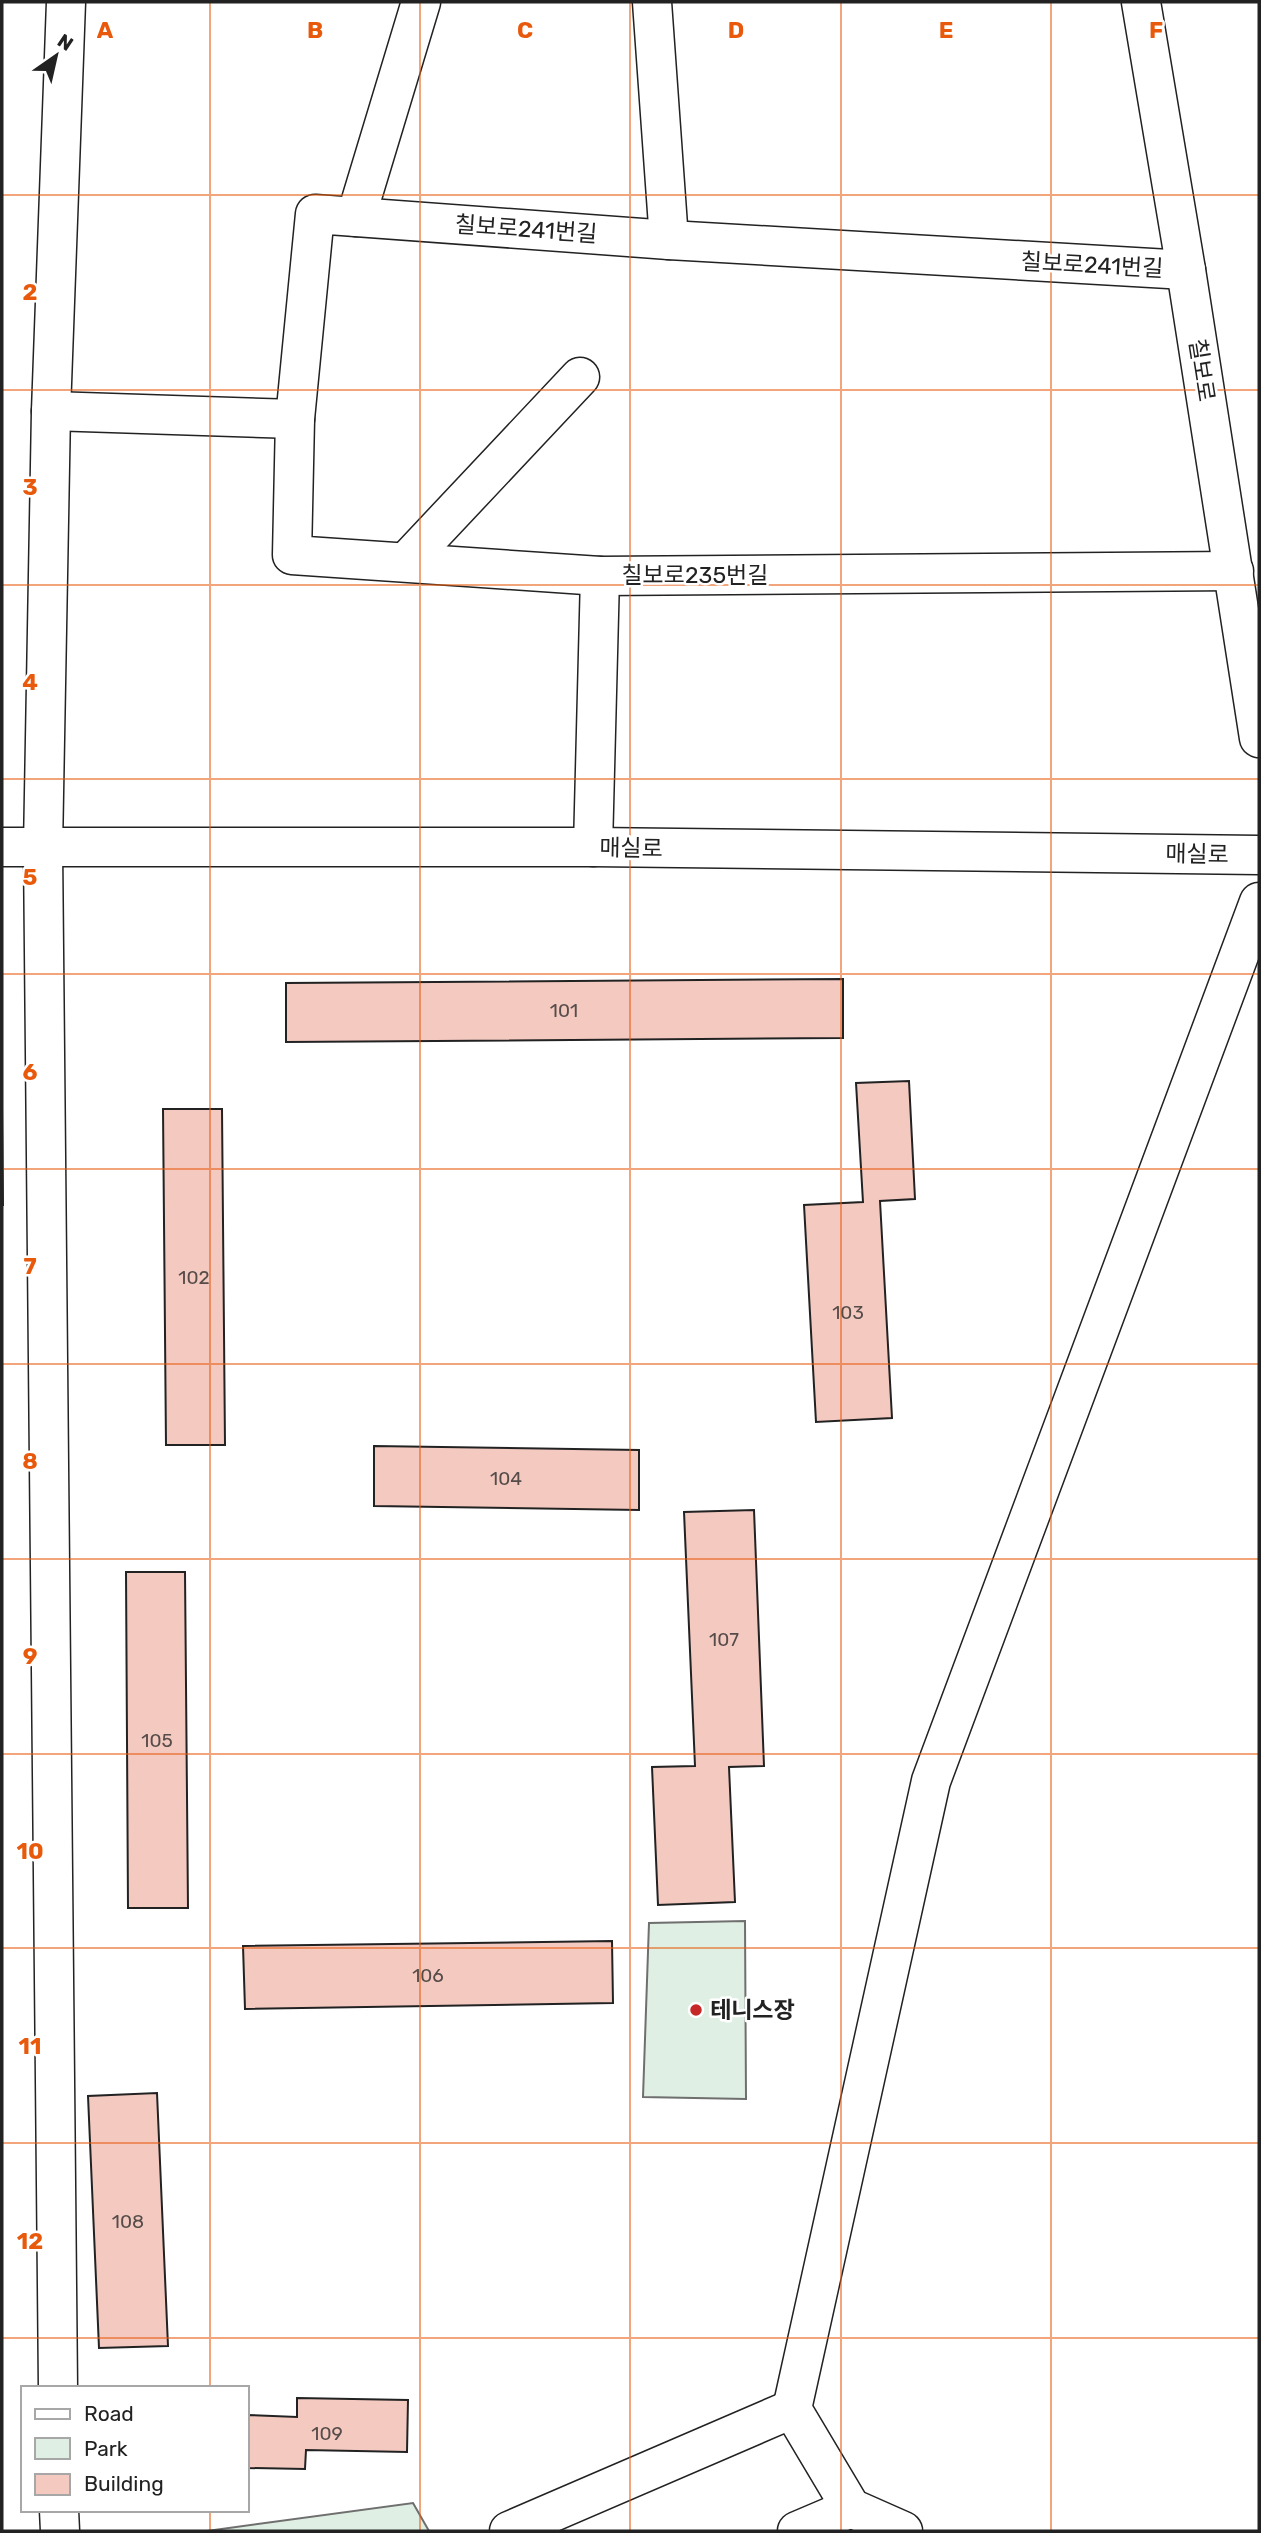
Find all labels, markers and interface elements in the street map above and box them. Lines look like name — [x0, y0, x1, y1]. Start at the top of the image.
text: A — [97, 16, 114, 44]
text: B — [307, 16, 323, 44]
text: C — [517, 16, 533, 44]
text: D — [728, 16, 744, 44]
text: E — [939, 16, 953, 44]
text: F — [1149, 16, 1163, 44]
north arrow — [21, 21, 91, 91]
text: N — [53, 29, 77, 56]
street label: 칠보로241번길 — [454, 210, 598, 248]
street label: 칠보로241번길 — [1020, 247, 1164, 283]
text: 2 — [23, 278, 37, 306]
street label: 칠보로 — [1183, 336, 1221, 404]
text: 3 — [22, 473, 38, 501]
street label: 칠보로235번길 — [622, 561, 768, 589]
text: 4 — [22, 668, 38, 696]
street label: 매실로 — [599, 833, 663, 863]
street label: 매실로 — [1165, 839, 1229, 869]
text: 5 — [23, 863, 38, 891]
house number: 101 — [550, 999, 578, 1022]
text: 6 — [23, 1058, 38, 1086]
text: 7 — [23, 1252, 37, 1280]
house number: 102 — [178, 1266, 210, 1289]
house number: 103 — [832, 1301, 864, 1324]
text: 8 — [22, 1447, 38, 1475]
house number: 104 — [490, 1467, 522, 1490]
house number: 107 — [709, 1628, 739, 1651]
text: 9 — [23, 1642, 37, 1670]
house number: 105 — [141, 1729, 173, 1752]
text: 10 — [16, 1837, 44, 1865]
house number: 106 — [412, 1964, 444, 1987]
place label: 테니스장 — [710, 1996, 795, 2024]
marker: 테니스장 — [688, 2002, 704, 2018]
text: 11 — [19, 2032, 41, 2060]
house number: 108 — [112, 2210, 144, 2233]
text: 12 — [17, 2227, 43, 2255]
legend — [21, 2386, 248, 2512]
text: Road — [84, 2401, 134, 2426]
house number: 109 — [311, 2422, 343, 2445]
text: Park — [84, 2436, 128, 2461]
text: Building — [84, 2471, 164, 2496]

